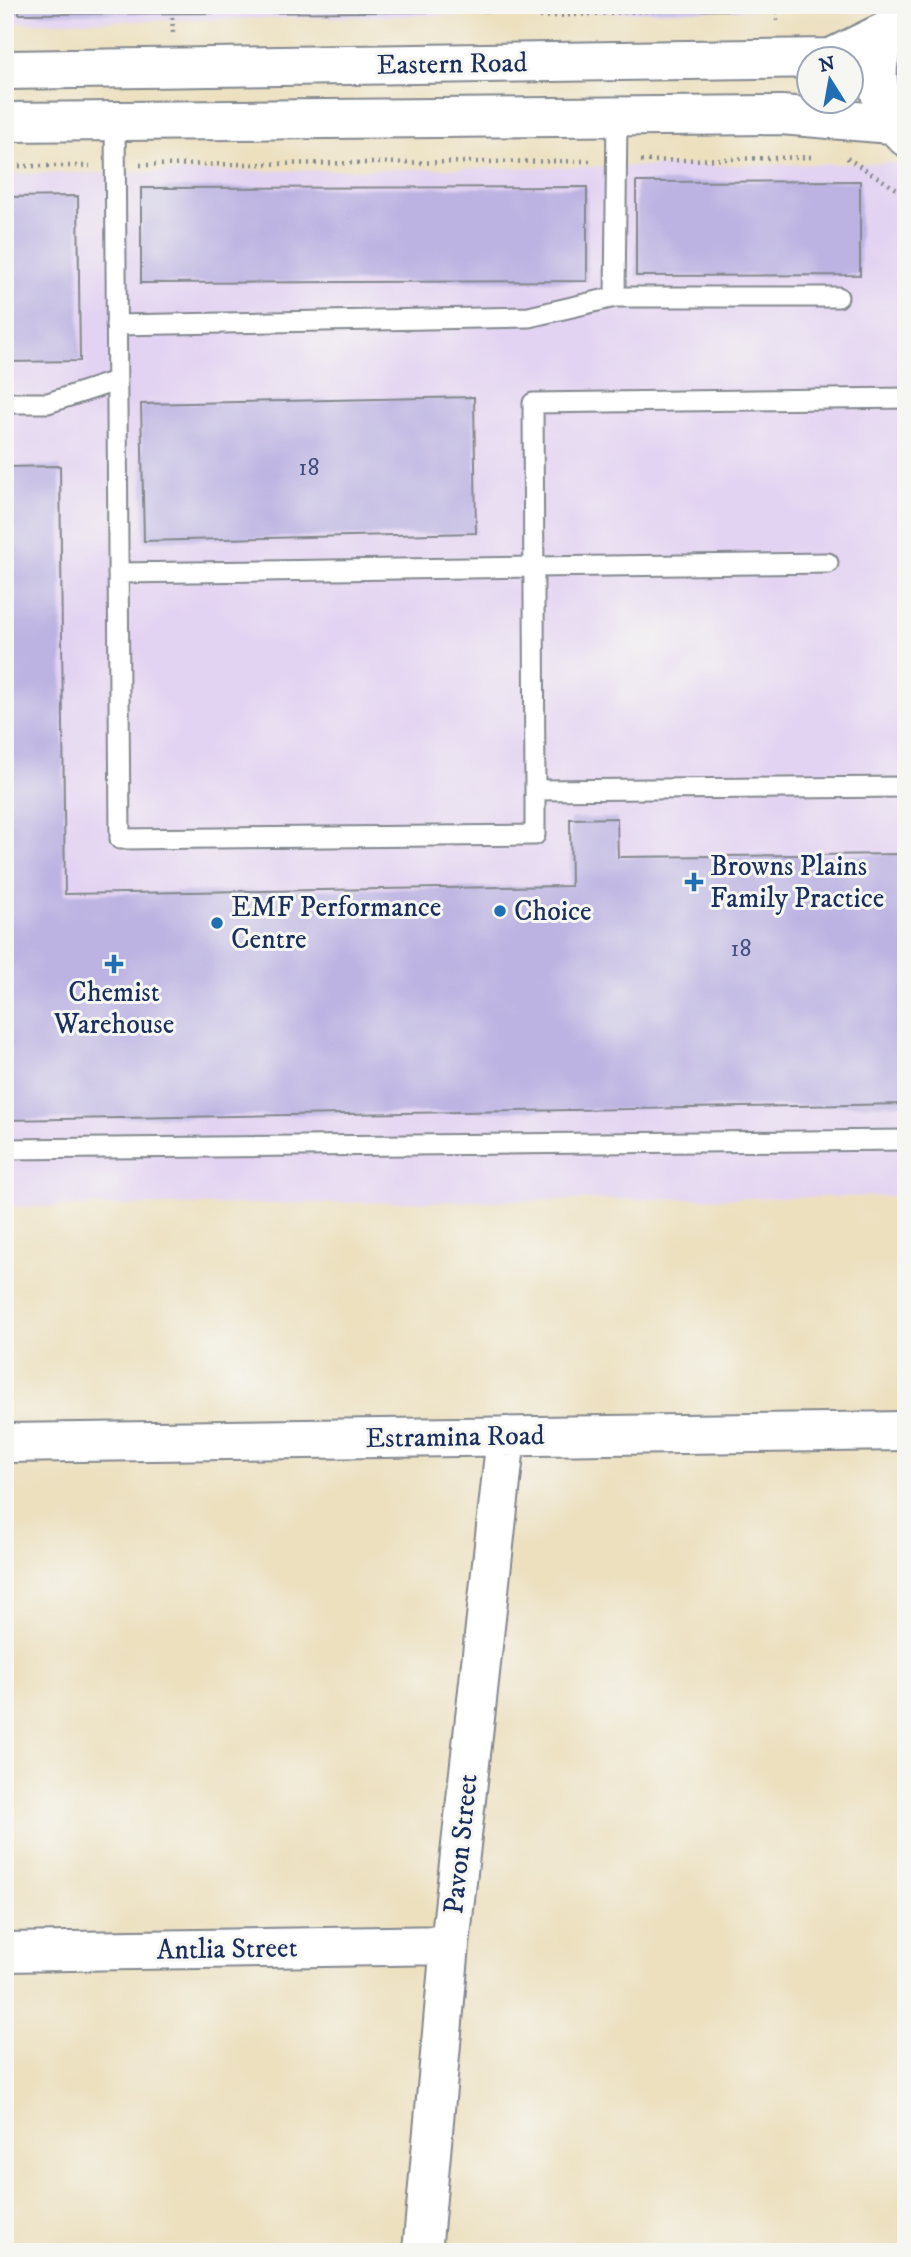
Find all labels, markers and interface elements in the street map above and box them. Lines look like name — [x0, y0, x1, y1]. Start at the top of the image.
street label: Eastern Road — [376, 45, 528, 83]
north arrow — [796, 46, 866, 116]
text: N — [817, 52, 837, 78]
house number: 18 — [299, 453, 319, 483]
place label: Browns Plains Family Practice — [710, 849, 884, 916]
marker: Browns Plains Family Practice — [684, 872, 704, 892]
place label: EMF Performance Centre — [231, 890, 441, 957]
place label: Choice — [514, 894, 592, 929]
marker: Choice — [492, 903, 508, 919]
marker: EMF Performance Centre — [209, 915, 225, 931]
house number: 18 — [731, 934, 751, 964]
marker: Chemist Warehouse — [106, 956, 122, 972]
place label: Chemist Warehouse — [53, 975, 174, 1042]
street label: Estramina Road — [365, 1418, 545, 1456]
street label: Pavon Street — [436, 1772, 486, 1916]
street label: Antlia Street — [156, 1930, 298, 1968]

